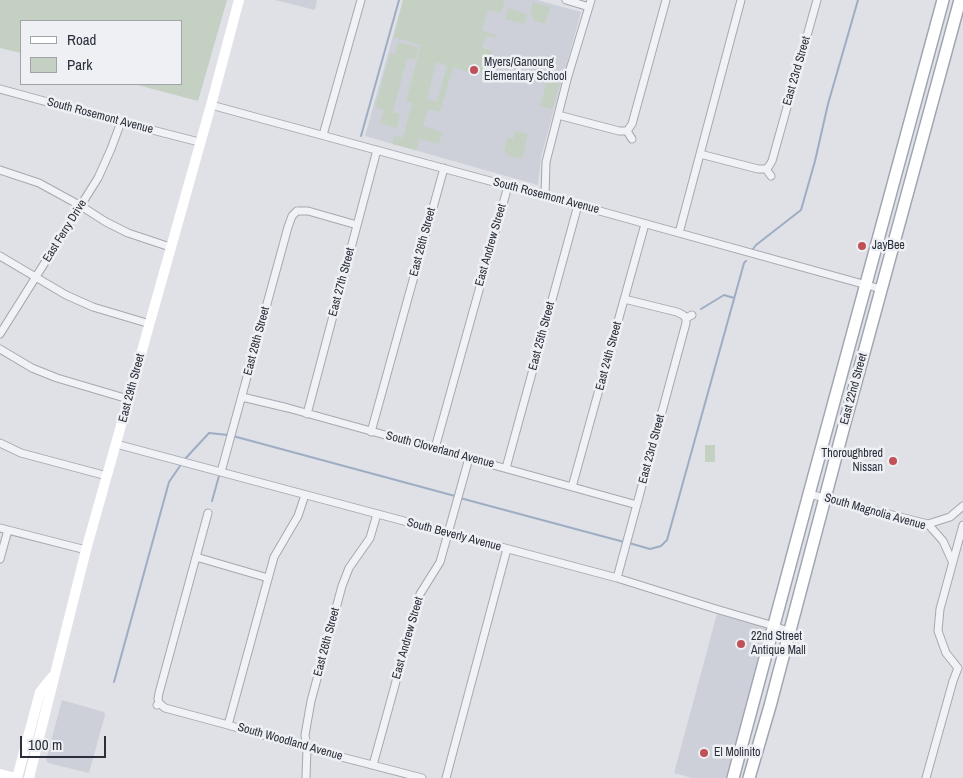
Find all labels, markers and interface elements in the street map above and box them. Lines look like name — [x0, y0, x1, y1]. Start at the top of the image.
legend — [20, 20, 182, 85]
text: Road — [67, 29, 96, 50]
street label: East 23rd Street — [780, 35, 814, 107]
text: Park — [67, 54, 92, 75]
place label: Myers/Ganoung Elementary School — [484, 56, 567, 84]
marker: Myers/Ganoung Elementary School — [468, 64, 480, 76]
street label: South Rosemont Avenue — [45, 95, 155, 137]
street label: South Rosemont Avenue — [491, 175, 601, 217]
street label: East Ferry Drive — [40, 197, 90, 265]
street label: East Andrew Street — [472, 202, 510, 288]
street label: East 26th Street — [407, 206, 439, 278]
place label: JayBee — [872, 239, 905, 253]
marker: JayBee — [856, 240, 868, 252]
street label: East 27th Street — [326, 246, 358, 318]
street label: East 25th Street — [526, 300, 558, 372]
street label: East 28th Street — [241, 305, 273, 377]
street label: East 24th Street — [593, 320, 625, 392]
street label: East 29th Street — [116, 352, 148, 424]
street label: East 22nd Street — [838, 352, 870, 426]
street label: East 23rd Street — [636, 413, 668, 485]
street label: South Cloverland Avenue — [384, 429, 496, 471]
place label: Thoroughbred Nissan — [821, 447, 883, 475]
marker: Thoroughbred Nissan — [887, 455, 899, 467]
street label: South Magnolia Avenue — [823, 491, 927, 533]
street label: South Beverly Avenue — [405, 515, 503, 555]
street label: East Andrew Street — [389, 595, 427, 681]
street label: East 26th Street — [311, 606, 343, 678]
place label: 22nd Street Antique Mall — [751, 630, 806, 658]
marker: 22nd Street Antique Mall — [735, 638, 747, 650]
street label: South Woodland Avenue — [236, 720, 344, 764]
scale bar — [22, 726, 109, 758]
text: 100 m — [28, 734, 62, 755]
place label: El Molinito — [714, 746, 760, 760]
marker: El Molinito — [698, 747, 710, 759]

